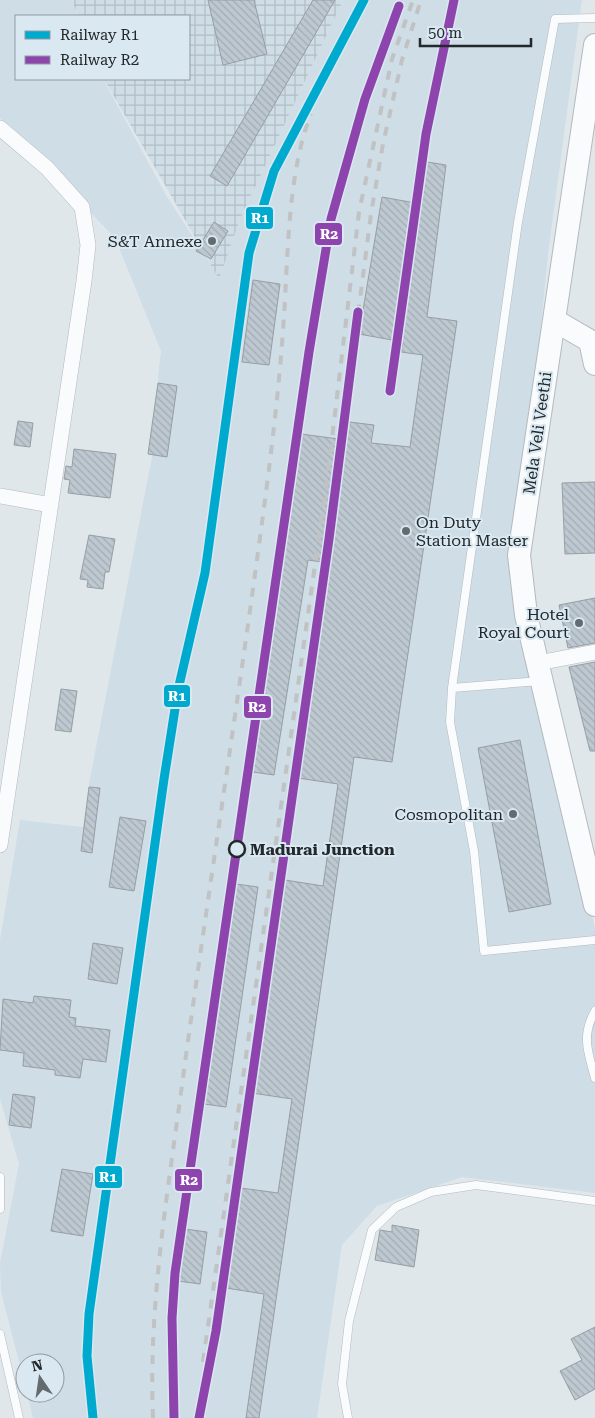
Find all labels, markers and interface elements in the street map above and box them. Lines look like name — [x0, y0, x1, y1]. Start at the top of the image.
legend — [15, 15, 190, 80]
scale bar — [420, 15, 531, 47]
text: 50 m — [428, 24, 463, 42]
text: Railway R1 — [60, 26, 139, 44]
text: Railway R2 — [60, 51, 139, 69]
line badge: R1 — [245, 206, 274, 230]
text: R1 — [251, 210, 269, 226]
line badge: R2 — [314, 222, 343, 246]
text: R2 — [320, 226, 338, 242]
place label: S&T Annexe — [108, 232, 202, 251]
marker: S&T Annexe — [206, 235, 218, 247]
street label: Mela Veli Veethi — [519, 370, 556, 496]
place label: On Duty Station Master — [416, 513, 529, 550]
marker: On Duty Station Master — [400, 525, 412, 537]
place label: Hotel Royal Court — [478, 605, 569, 642]
marker: Hotel Royal Court — [573, 617, 585, 629]
line badge: R1 — [163, 684, 191, 708]
text: R1 — [168, 688, 186, 704]
line badge: R2 — [243, 695, 272, 719]
text: R2 — [248, 699, 266, 715]
place label: Cosmopolitan — [394, 805, 503, 824]
marker: Cosmopolitan — [507, 808, 519, 820]
marker: Madurai Junction — [228, 840, 246, 858]
place label: Madurai Junction — [250, 840, 395, 859]
line badge: R1 — [94, 1165, 123, 1189]
line badge: R2 — [174, 1168, 203, 1192]
text: R1 — [99, 1169, 117, 1185]
text: R2 — [180, 1172, 198, 1188]
north arrow — [15, 1353, 65, 1403]
text: N — [30, 1356, 44, 1374]

